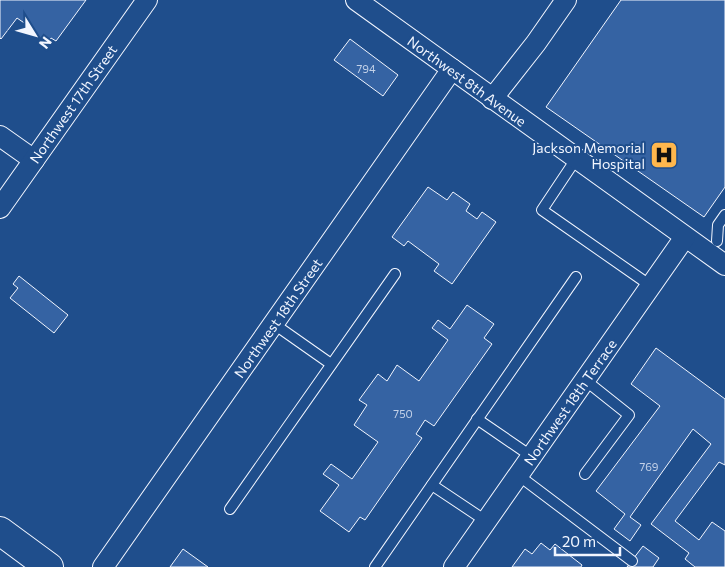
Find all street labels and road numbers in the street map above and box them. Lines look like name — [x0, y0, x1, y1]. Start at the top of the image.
street label: Northwest 8th Avenue — [404, 32, 530, 130]
street label: Northwest 17th Street — [26, 42, 120, 166]
street label: Northwest 18th Street — [230, 255, 326, 381]
street label: Northwest 18th Terrace — [520, 336, 620, 468]

